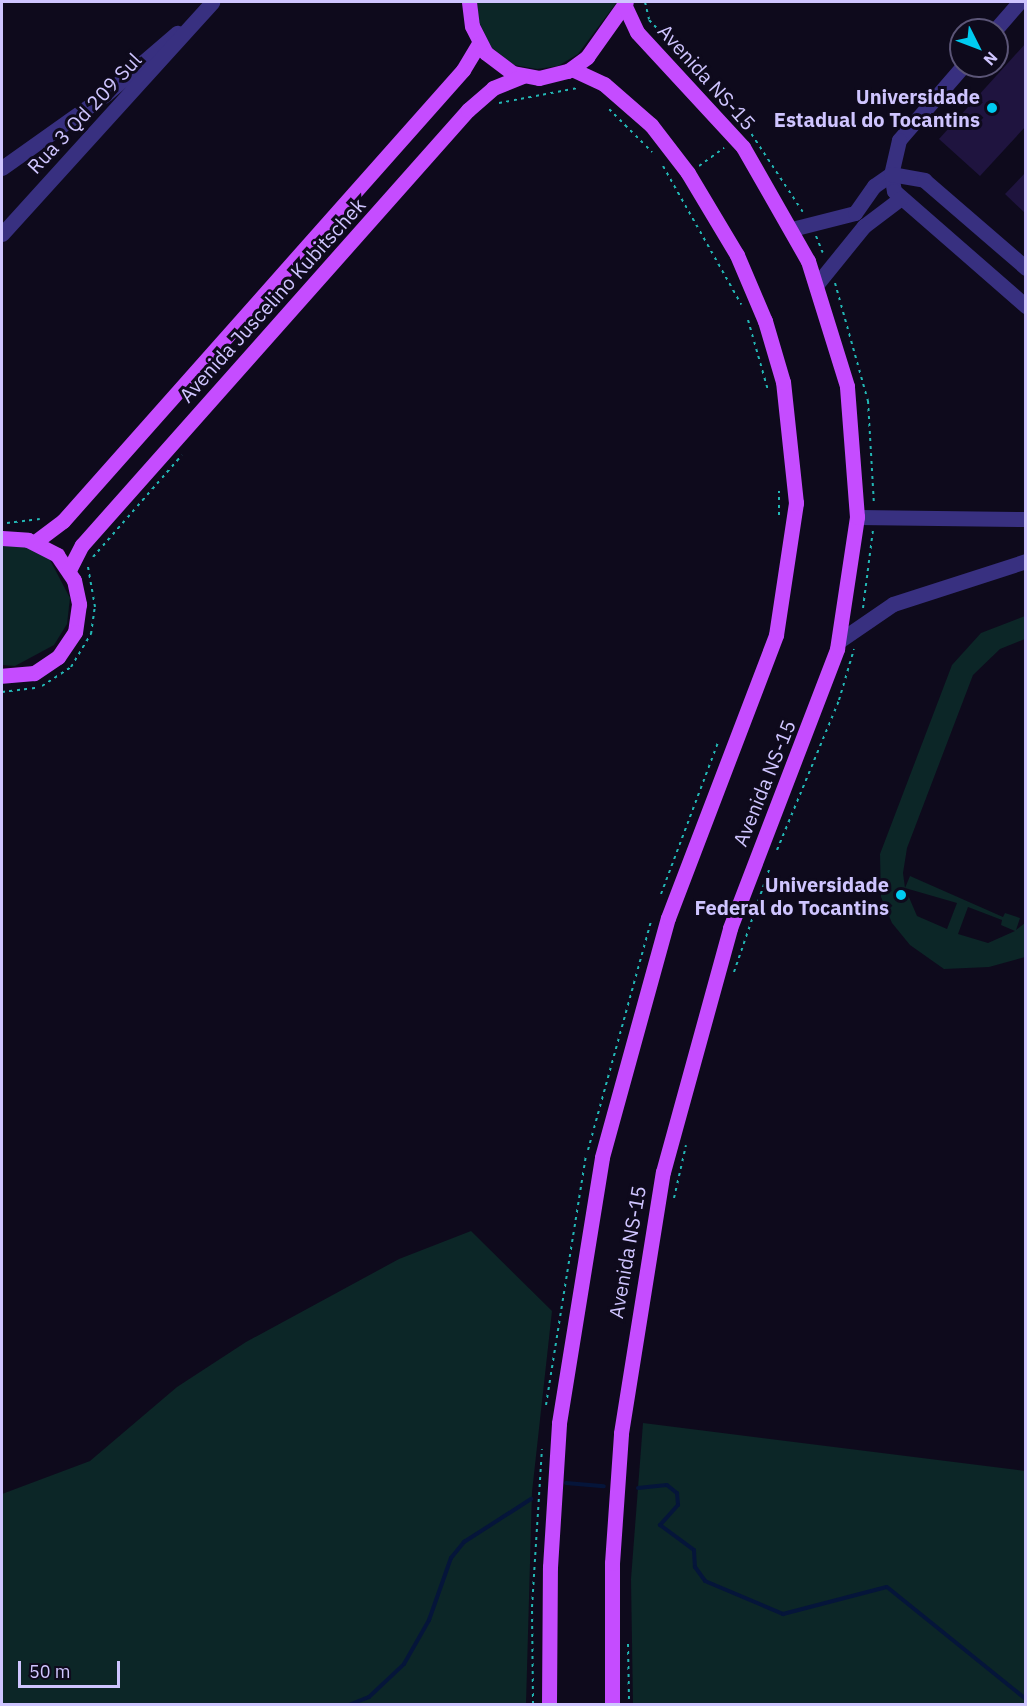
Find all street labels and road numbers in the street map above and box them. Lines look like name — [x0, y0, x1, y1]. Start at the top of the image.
street label: Avenida NS-15 — [653, 19, 761, 135]
street label: Rua 3 Qd 209 Sul — [22, 48, 146, 178]
street label: Avenida Juscelino Kubitschek — [174, 193, 370, 407]
street label: Avenida NS-15 — [728, 716, 800, 850]
street label: Avenida NS-15 — [604, 1184, 650, 1320]

